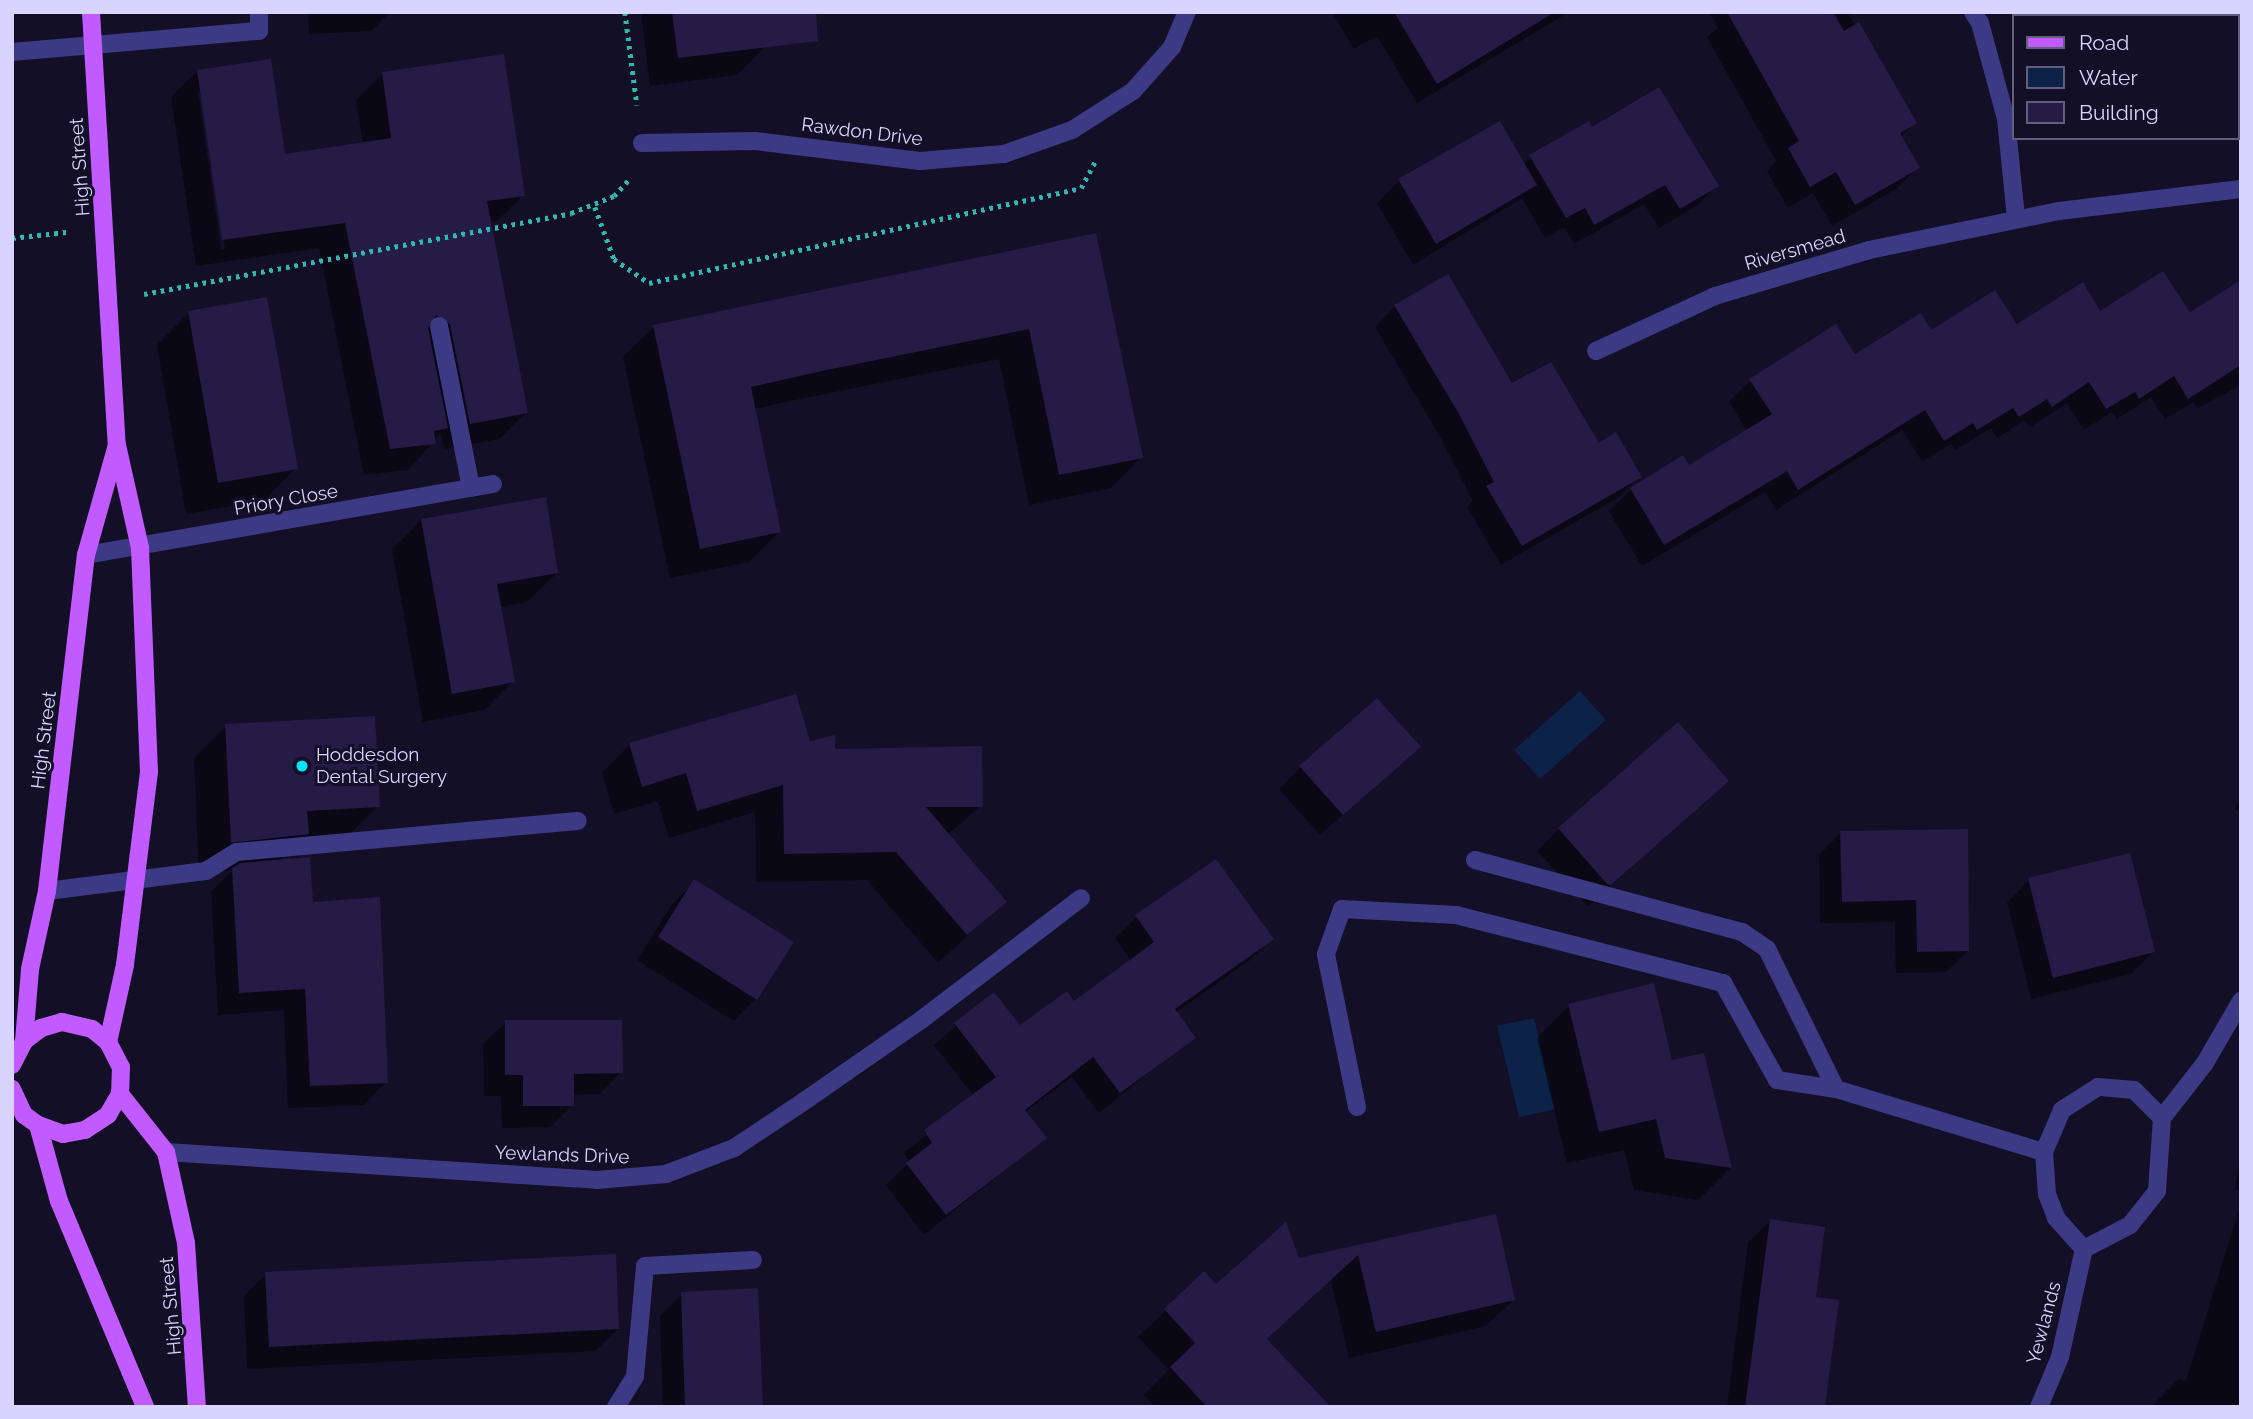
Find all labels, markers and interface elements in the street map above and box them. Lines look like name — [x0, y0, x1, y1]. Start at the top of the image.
legend — [2011, 14, 2239, 140]
text: Road — [2079, 30, 2129, 55]
text: Water — [2079, 65, 2138, 90]
text: Building — [2079, 100, 2159, 125]
street label: Rawdon Drive — [800, 113, 924, 151]
street label: High Street — [65, 117, 95, 217]
street label: Riversmead — [1742, 225, 1848, 275]
street label: Priory Close — [232, 480, 340, 520]
street label: High Street — [27, 690, 61, 790]
place label: Hoddesdon Dental Surgery — [316, 744, 448, 788]
marker: Hoddesdon Dental Surgery — [294, 758, 310, 774]
street label: Yewlands Drive — [494, 1141, 630, 1169]
street label: High Street — [155, 1256, 187, 1356]
street label: Yewlands — [2022, 1279, 2066, 1367]

